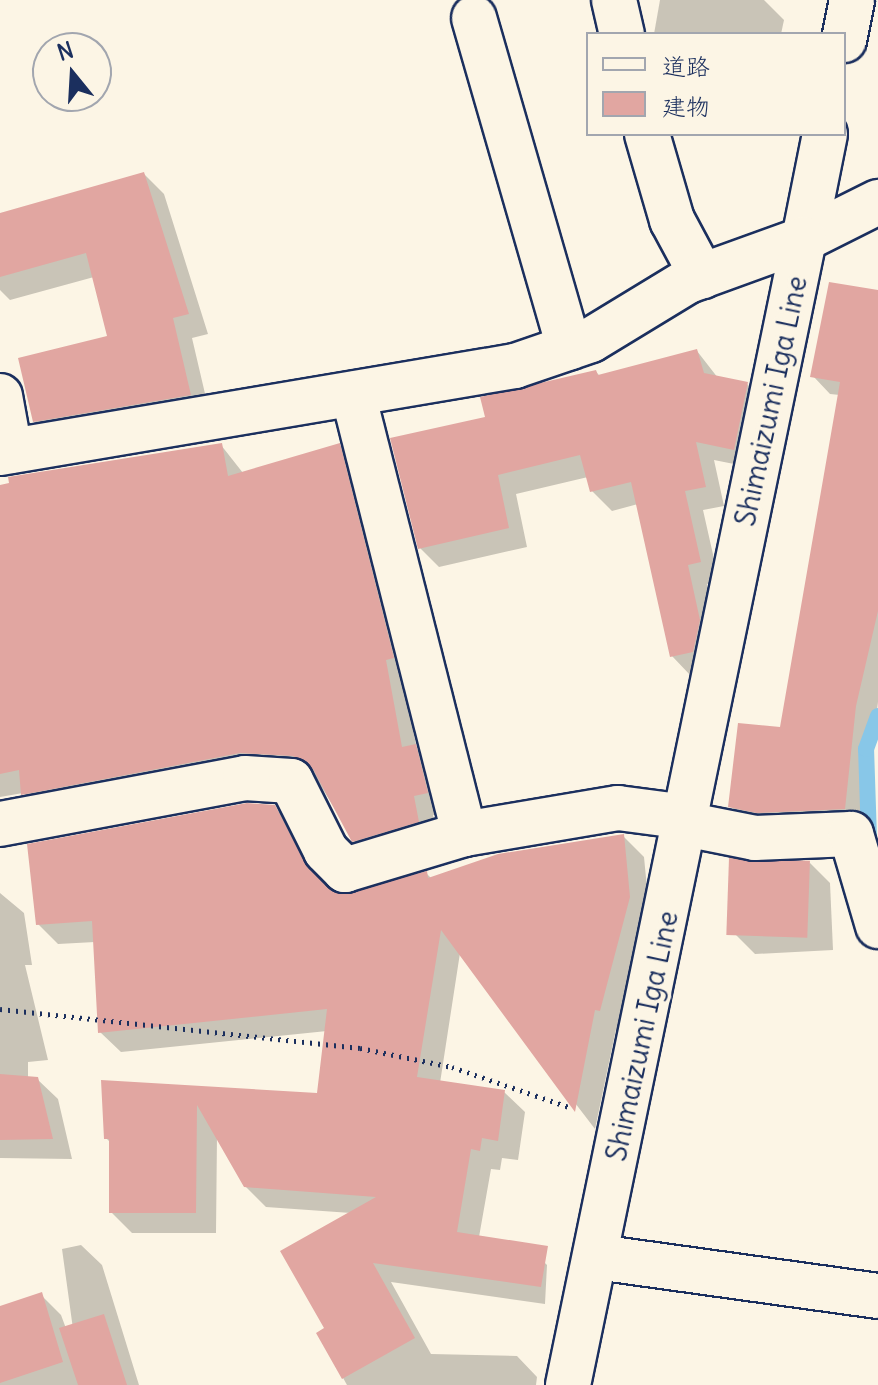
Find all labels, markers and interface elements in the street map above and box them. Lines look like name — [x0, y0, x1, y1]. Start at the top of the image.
north arrow — [32, 32, 112, 112]
legend — [586, 32, 846, 136]
text: N — [54, 35, 77, 67]
text: 道路 — [662, 51, 710, 81]
text: 建物 — [662, 91, 710, 121]
street label: Shimaizumi Iga Line — [728, 273, 814, 529]
street label: Shimaizumi Iga Line — [599, 908, 685, 1164]

